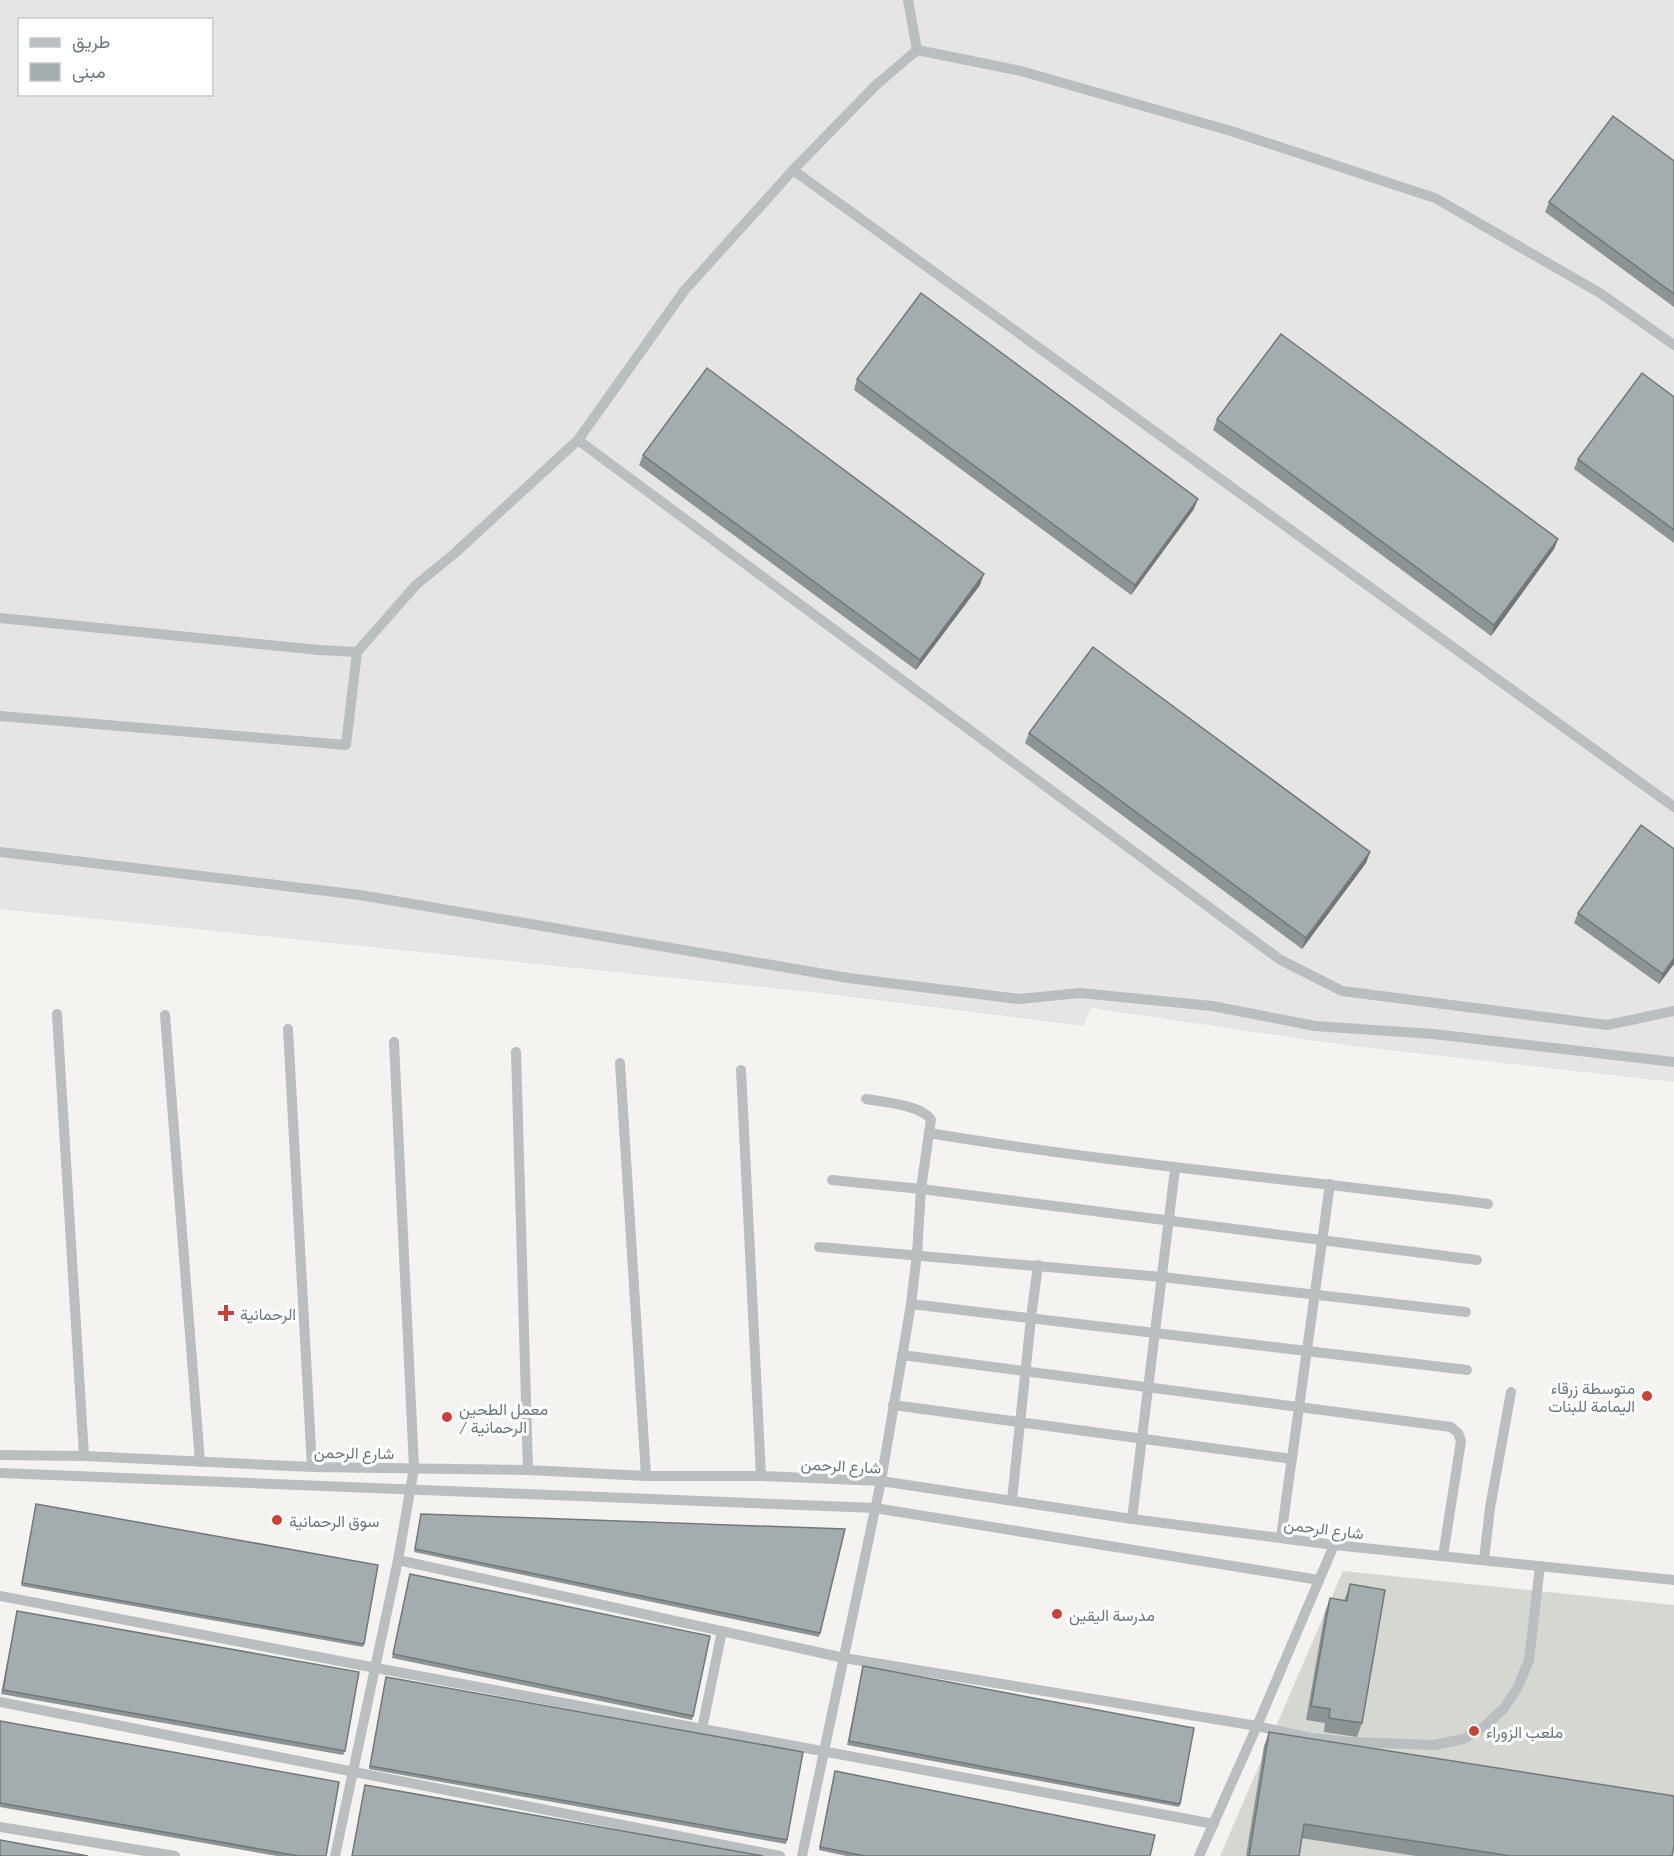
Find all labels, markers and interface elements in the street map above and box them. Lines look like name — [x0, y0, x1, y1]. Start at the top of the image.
legend — [18, 18, 213, 96]
text: طريق — [72, 30, 110, 53]
text: مبنى — [72, 60, 106, 83]
marker: الرحمانية — [217, 1304, 235, 1322]
place label: الرحمانية — [240, 1304, 296, 1325]
place label: متوسطة زرقاء اليمامة للبنات — [1548, 1378, 1635, 1416]
marker: متوسطة زرقاء اليمامة للبنات — [1640, 1389, 1654, 1403]
place label: معمل الطحين / الرحمانية — [459, 1399, 548, 1438]
marker: معمل الطحين / الرحمانية — [440, 1410, 454, 1424]
street label: شارع الرحمن — [314, 1442, 394, 1465]
street label: شارع الرحمن — [800, 1453, 882, 1480]
place label: سوق الرحمانية — [289, 1511, 379, 1532]
marker: سوق الرحمانية — [270, 1513, 284, 1527]
street label: شارع الرحمن — [1283, 1514, 1365, 1545]
place label: مدرسة اليقين — [1069, 1605, 1155, 1626]
marker: مدرسة اليقين — [1050, 1607, 1064, 1621]
place label: ملعب الزوراء — [1486, 1722, 1563, 1743]
marker: ملعب الزوراء — [1467, 1724, 1481, 1738]

